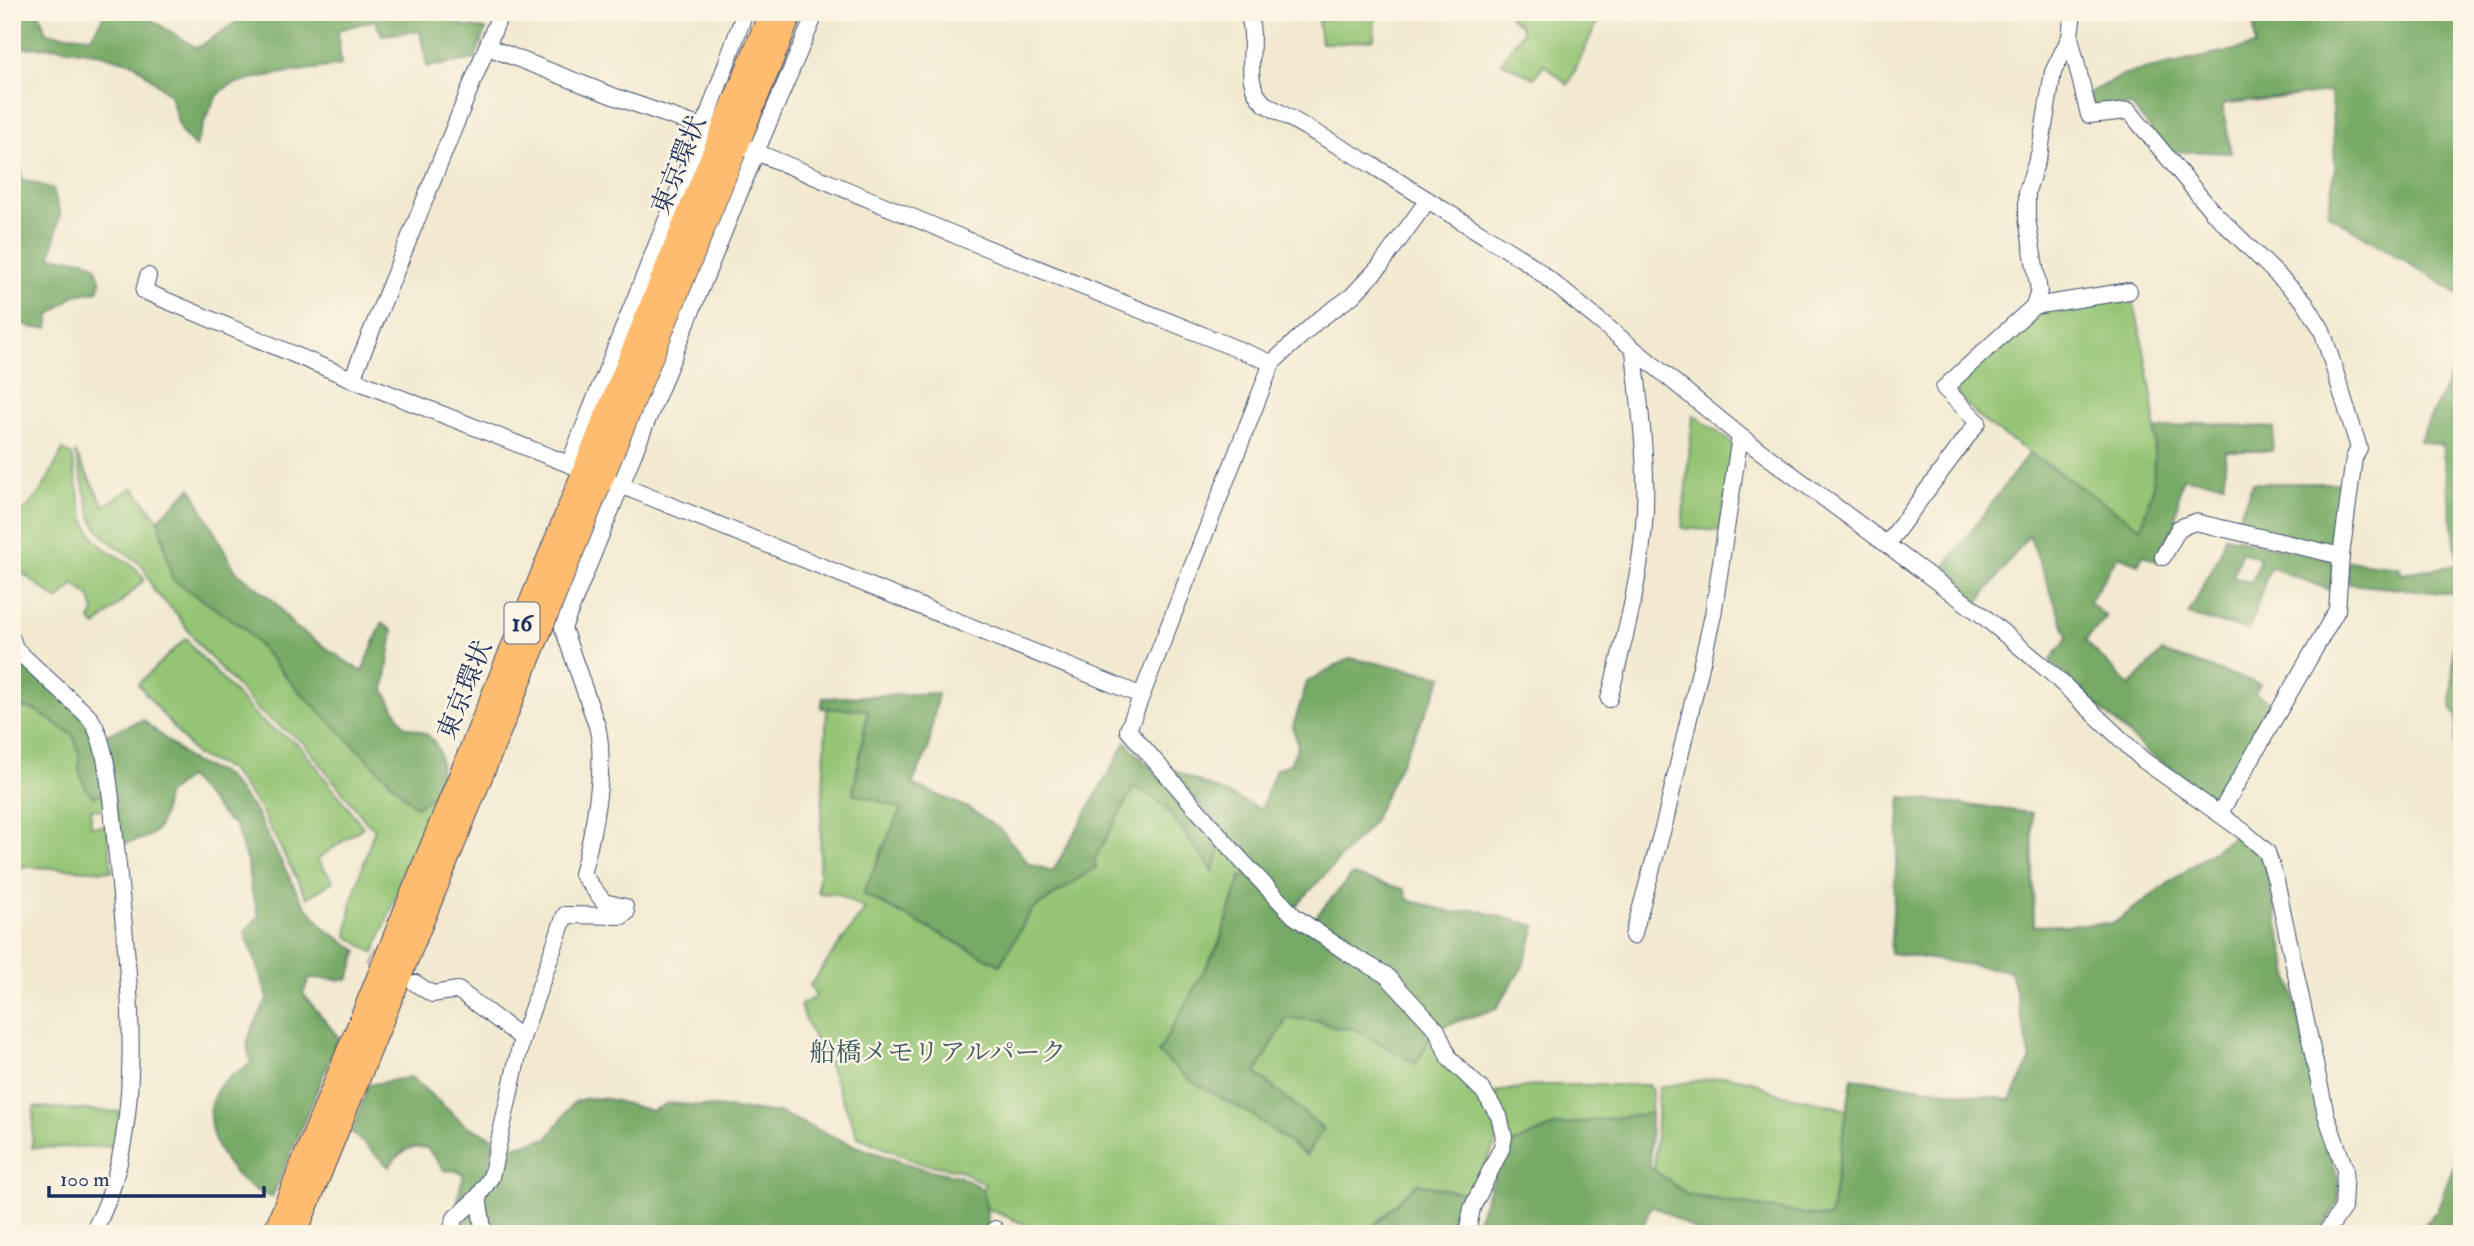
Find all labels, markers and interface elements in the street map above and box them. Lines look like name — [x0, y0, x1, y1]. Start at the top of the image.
street label: 東京環状 — [645, 111, 713, 219]
road number: 16 — [504, 602, 540, 644]
street label: 東京環状 — [431, 636, 499, 744]
park label: 船橋メモリアルパーク — [809, 1037, 1067, 1069]
scale bar — [49, 1155, 264, 1199]
text: 100 m — [60, 1166, 110, 1193]

